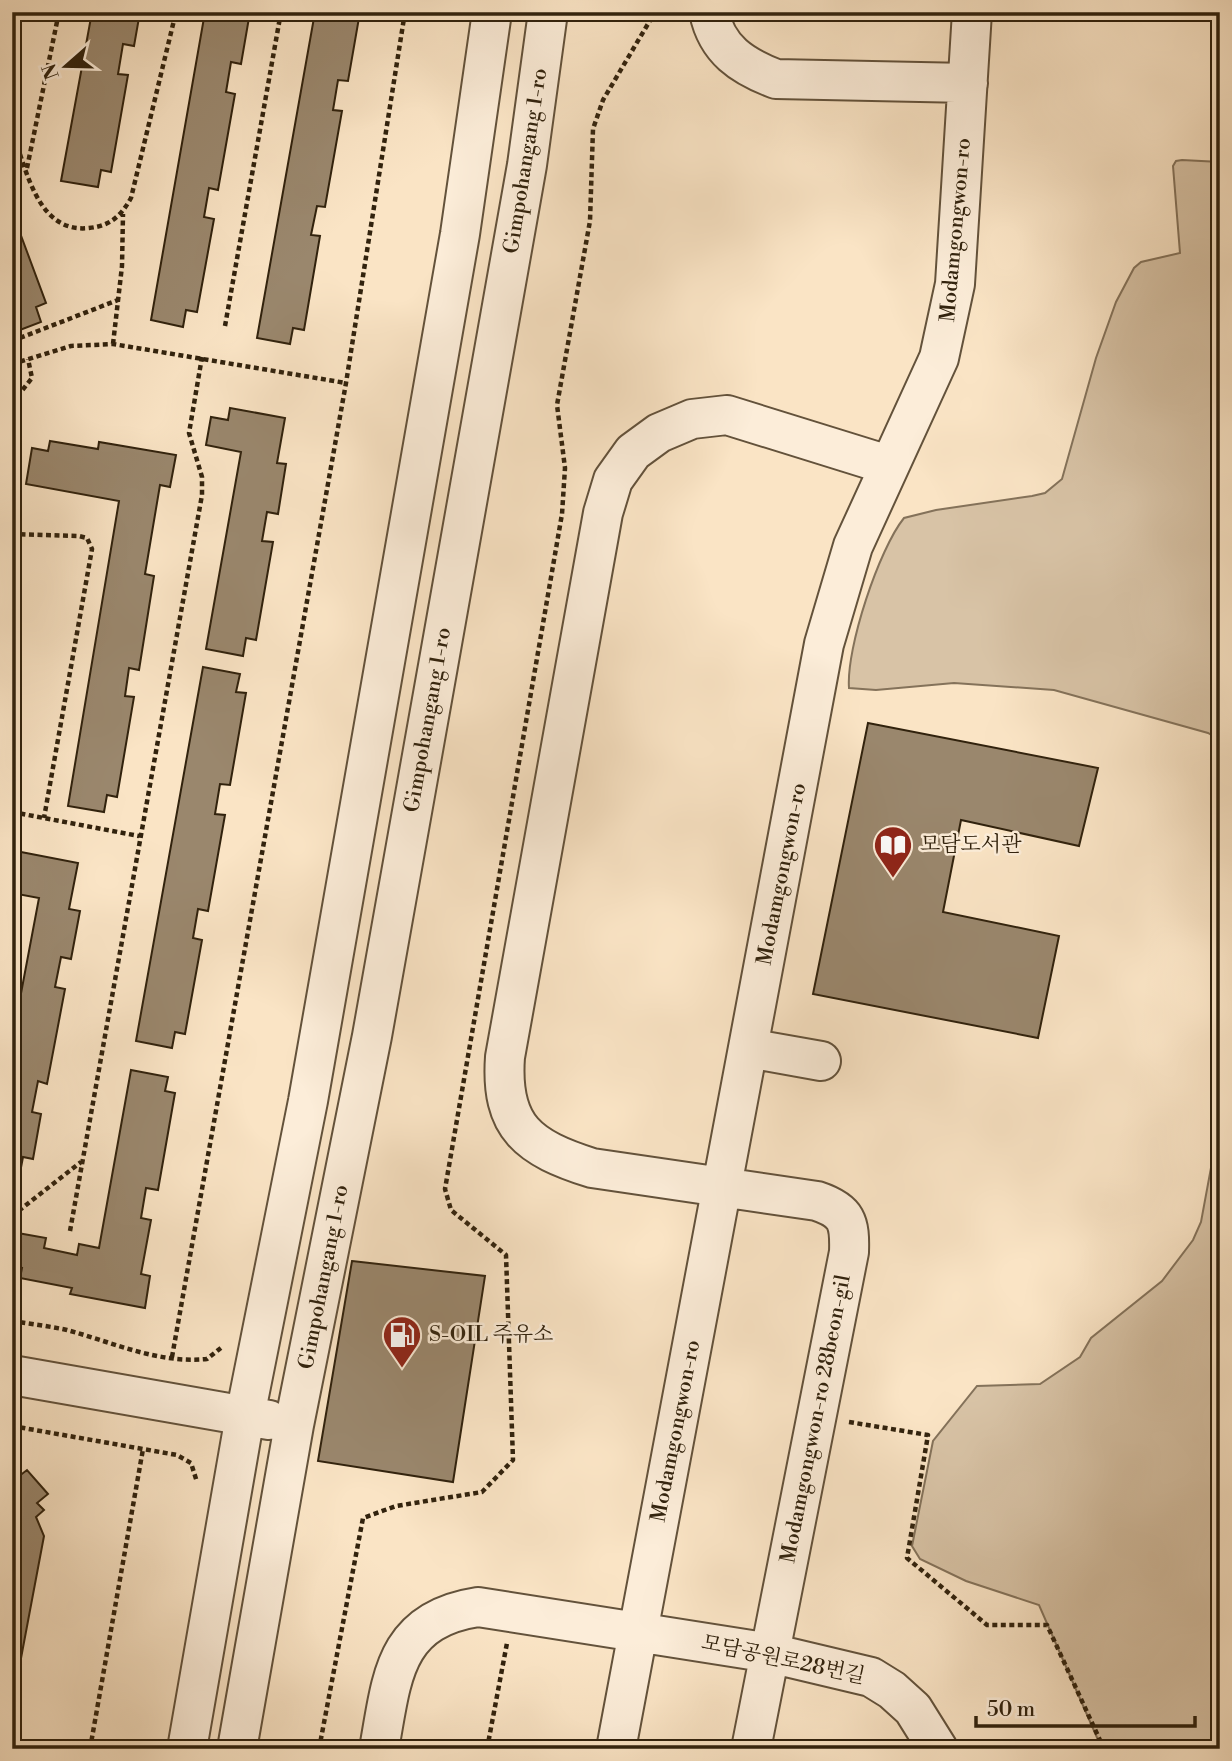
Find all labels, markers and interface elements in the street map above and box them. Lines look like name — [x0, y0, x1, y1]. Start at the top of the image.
north arrow — [32, 32, 102, 102]
text: N — [37, 60, 65, 83]
street label: Gimpohangang 1-ro — [498, 66, 554, 256]
street label: Modamgongwon-ro — [935, 137, 977, 323]
street label: Gimpohangang 1-ro — [399, 625, 457, 815]
street label: Modamgongwon-ro — [752, 781, 812, 967]
library icon: 모담도서관 — [872, 824, 914, 879]
place label: 모담도서관 — [920, 832, 1022, 858]
street label: Gimpohangang 1-ro — [293, 1182, 355, 1372]
street label: Modamgongwon-ro 28beon-gil — [775, 1273, 857, 1565]
fuel station icon: S-OIL 주유소 — [381, 1314, 423, 1369]
place label: S-OIL 주유소 — [429, 1322, 553, 1348]
street label: Modamgongwon-ro — [646, 1338, 706, 1524]
street label: 모담공원로28번길 — [699, 1630, 867, 1690]
scale bar — [976, 1684, 1195, 1728]
text: 50 m — [987, 1697, 1035, 1723]

